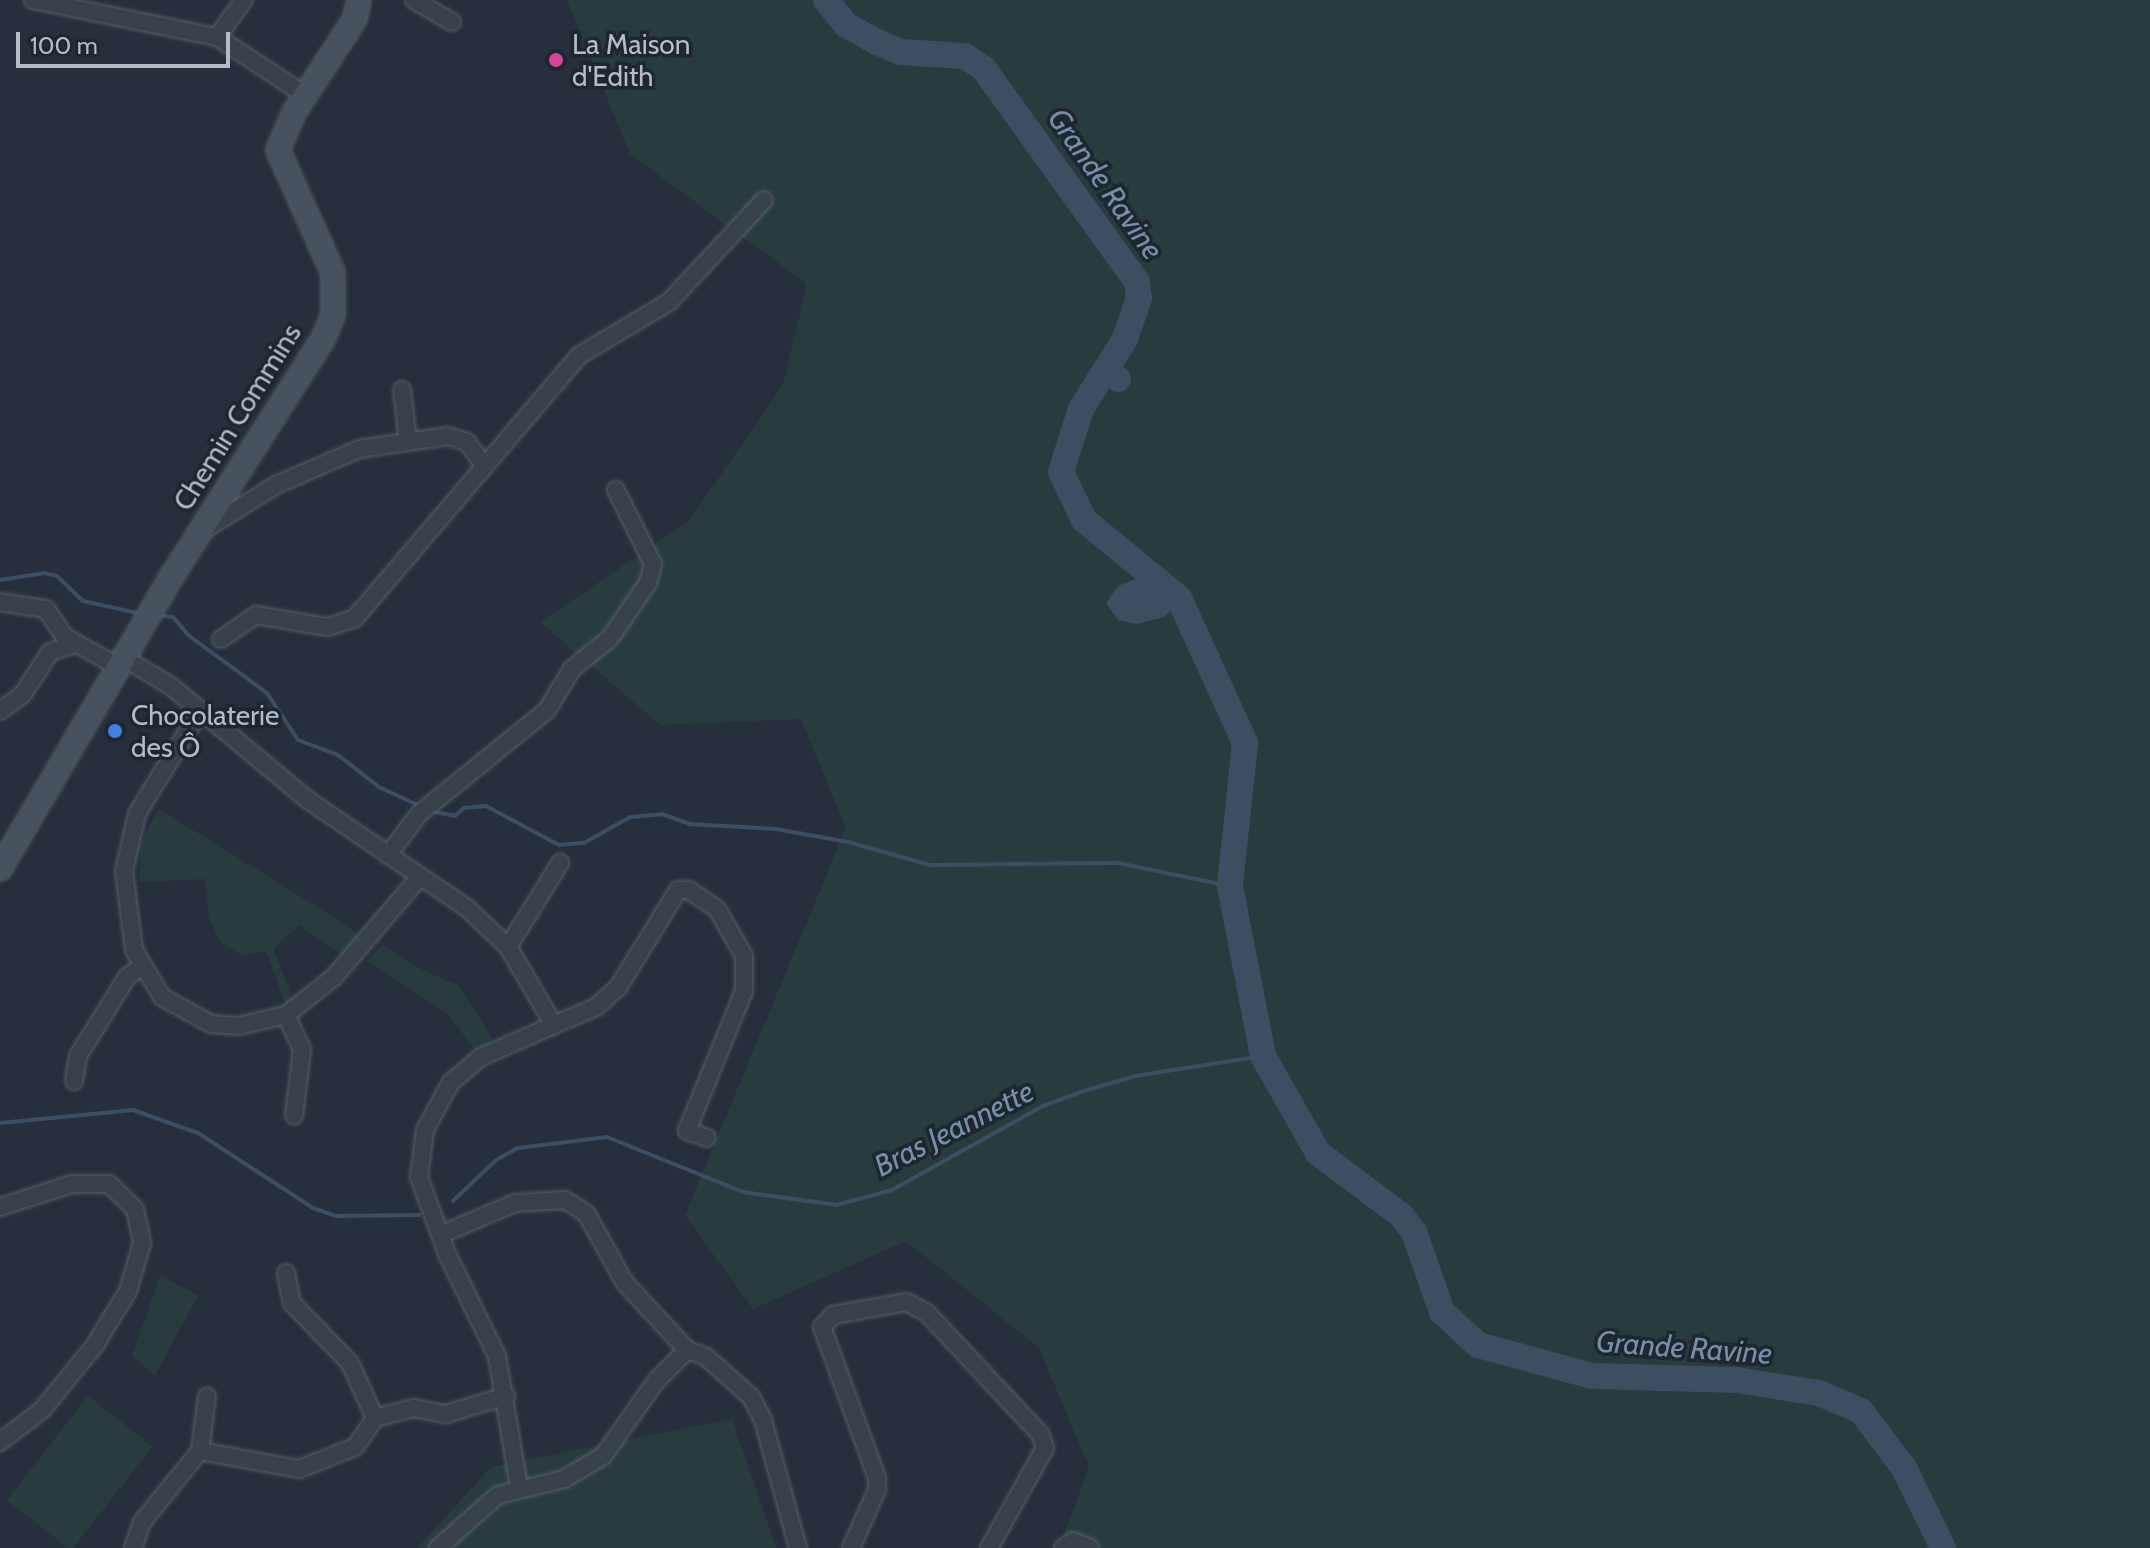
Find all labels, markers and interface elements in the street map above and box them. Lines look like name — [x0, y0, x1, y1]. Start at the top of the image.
scale bar — [20, 16, 234, 66]
place label: La Maison d'Edith — [572, 27, 690, 93]
text: 100 m — [30, 31, 98, 60]
marker: La Maison d'Edith — [547, 51, 565, 69]
water label: Grande Ravine — [1040, 102, 1170, 266]
street label: Chemin Commins — [166, 317, 308, 517]
place label: Chocolaterie des Ô — [131, 698, 279, 764]
marker: Chocolaterie des Ô — [106, 722, 124, 740]
water label: Bras Jeannette — [868, 1073, 1040, 1185]
water label: Grande Ravine — [1595, 1324, 1773, 1372]

